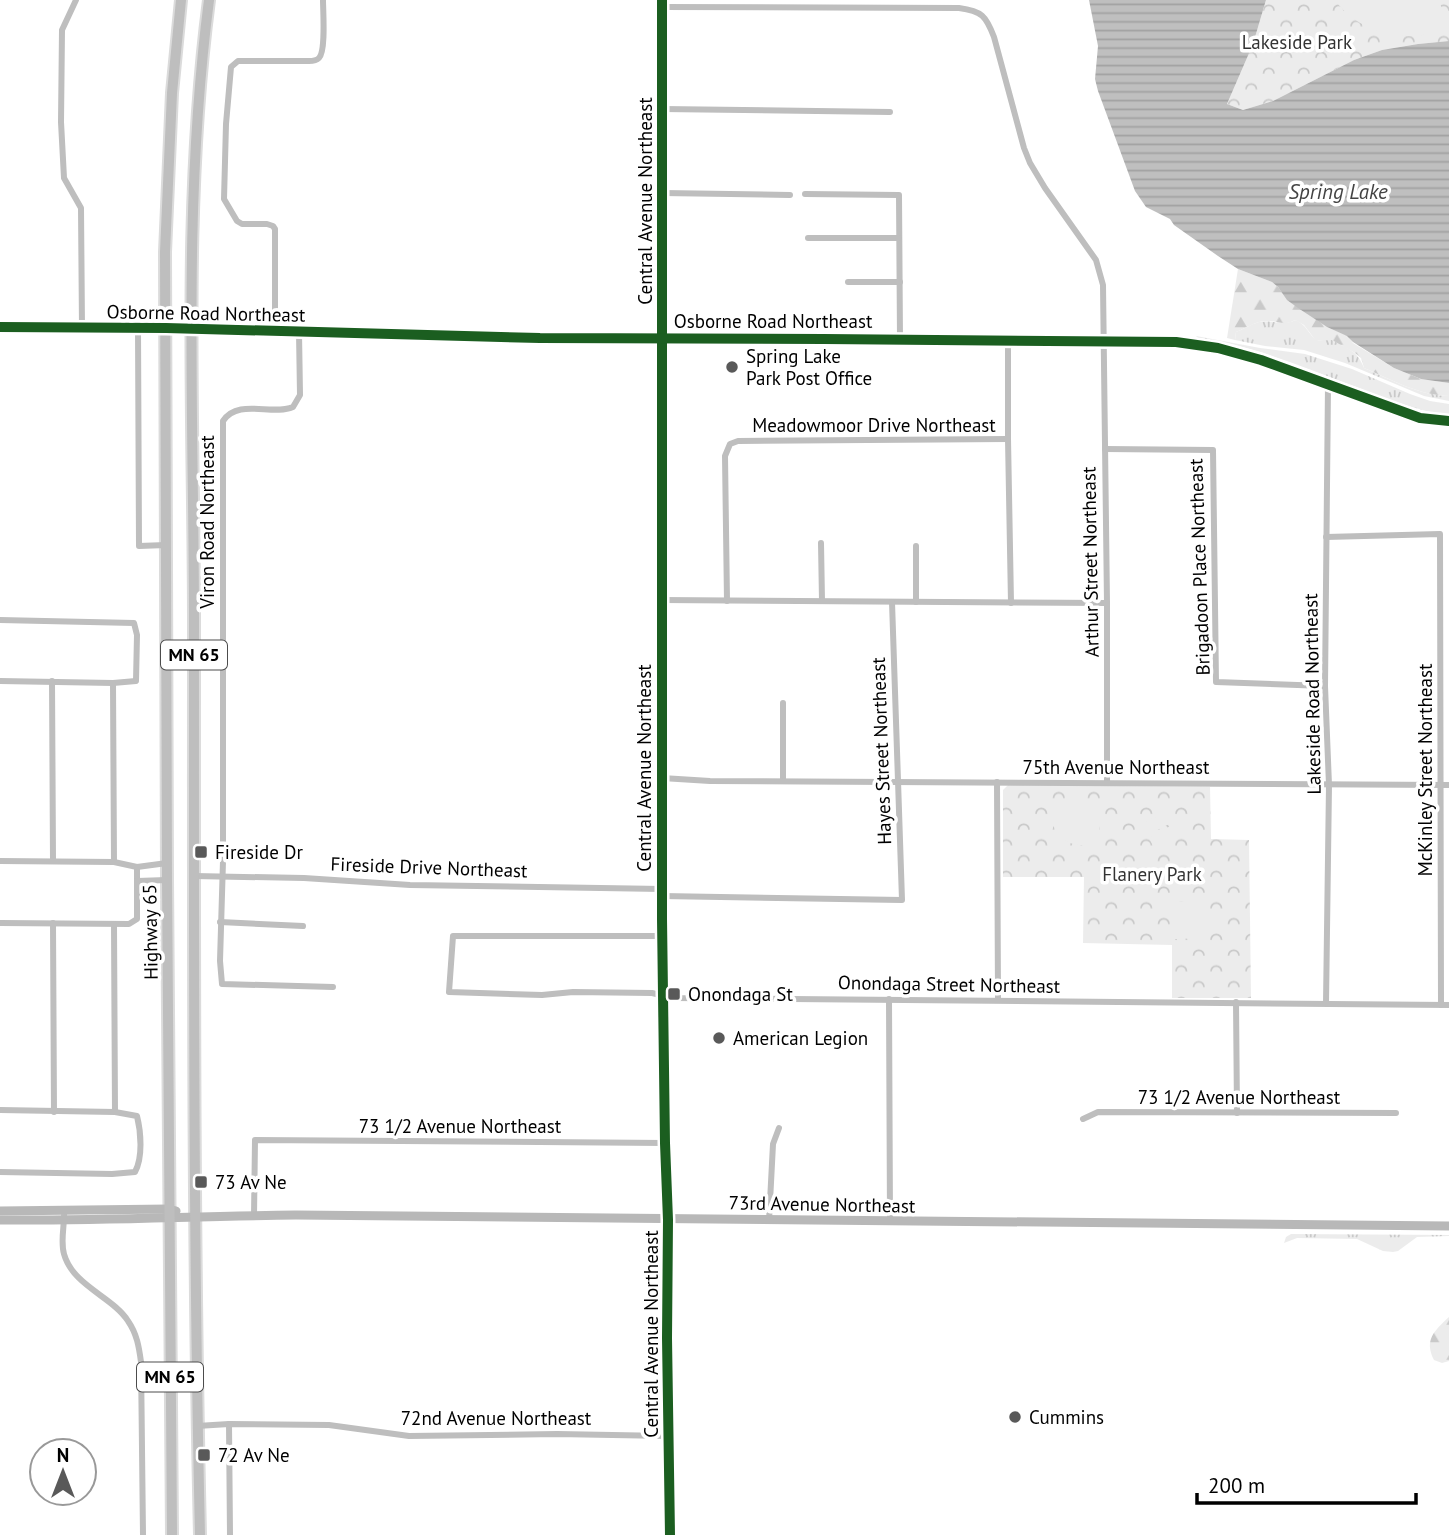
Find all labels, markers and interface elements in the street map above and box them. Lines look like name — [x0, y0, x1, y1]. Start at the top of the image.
park label: Lakeside Park — [1242, 30, 1352, 54]
street label: Central Avenue Northeast — [633, 97, 657, 305]
water label: Spring Lake — [1288, 178, 1388, 205]
street label: Osborne Road Northeast — [106, 299, 306, 327]
street label: Osborne Road Northeast — [674, 309, 873, 333]
place label: Spring Lake Park Post Office — [746, 344, 872, 390]
marker: Spring Lake Park Post Office — [724, 359, 740, 375]
street label: Meadowmoor Drive Northeast — [752, 413, 996, 437]
street label: Viron Road Northeast — [195, 435, 219, 610]
street label: Brigadoon Place Northeast — [1183, 458, 1215, 676]
street label: Arthur Street Northeast — [1076, 466, 1104, 658]
street label: Lakeside Road Northeast — [1298, 593, 1326, 795]
road number: MN 65 — [161, 640, 227, 670]
street label: Hayes Street Northeast — [866, 656, 896, 845]
street label: McKinley Street Northeast — [1413, 663, 1437, 876]
street label: Central Avenue Northeast — [632, 664, 656, 872]
street label: 75th Avenue Northeast — [1023, 755, 1210, 779]
place label: Fireside Dr — [215, 840, 303, 864]
marker: Fireside Dr — [193, 844, 209, 860]
street label: Fireside Drive Northeast — [330, 852, 528, 882]
park label: Flanery Park — [1102, 862, 1202, 886]
street label: Highway 65 — [137, 884, 163, 980]
street label: Onondaga Street Northeast — [838, 970, 1061, 998]
place label: Onondaga St — [688, 982, 793, 1006]
marker: Onondaga St — [666, 986, 682, 1002]
place label: American Legion — [733, 1026, 868, 1050]
marker: American Legion — [711, 1030, 727, 1046]
street label: 73 1/2 Avenue Northeast — [1138, 1085, 1341, 1109]
street label: 73 1/2 Avenue Northeast — [359, 1114, 562, 1138]
place label: 73 Av Ne — [215, 1170, 287, 1194]
marker: 73 Av Ne — [193, 1174, 209, 1190]
street label: 73rd Avenue Northeast — [728, 1190, 916, 1218]
street label: Central Avenue Northeast — [639, 1230, 663, 1438]
road number: MN 65 — [137, 1362, 203, 1392]
place label: Cummins — [1029, 1405, 1104, 1429]
street label: 72nd Avenue Northeast — [401, 1406, 592, 1430]
marker: Cummins — [1007, 1409, 1023, 1425]
north arrow — [28, 1437, 98, 1507]
text: N — [57, 1443, 69, 1467]
place label: 72 Av Ne — [218, 1443, 290, 1467]
marker: 72 Av Ne — [196, 1447, 212, 1463]
scale bar — [1197, 1462, 1416, 1506]
text: 200 m — [1208, 1472, 1265, 1499]

